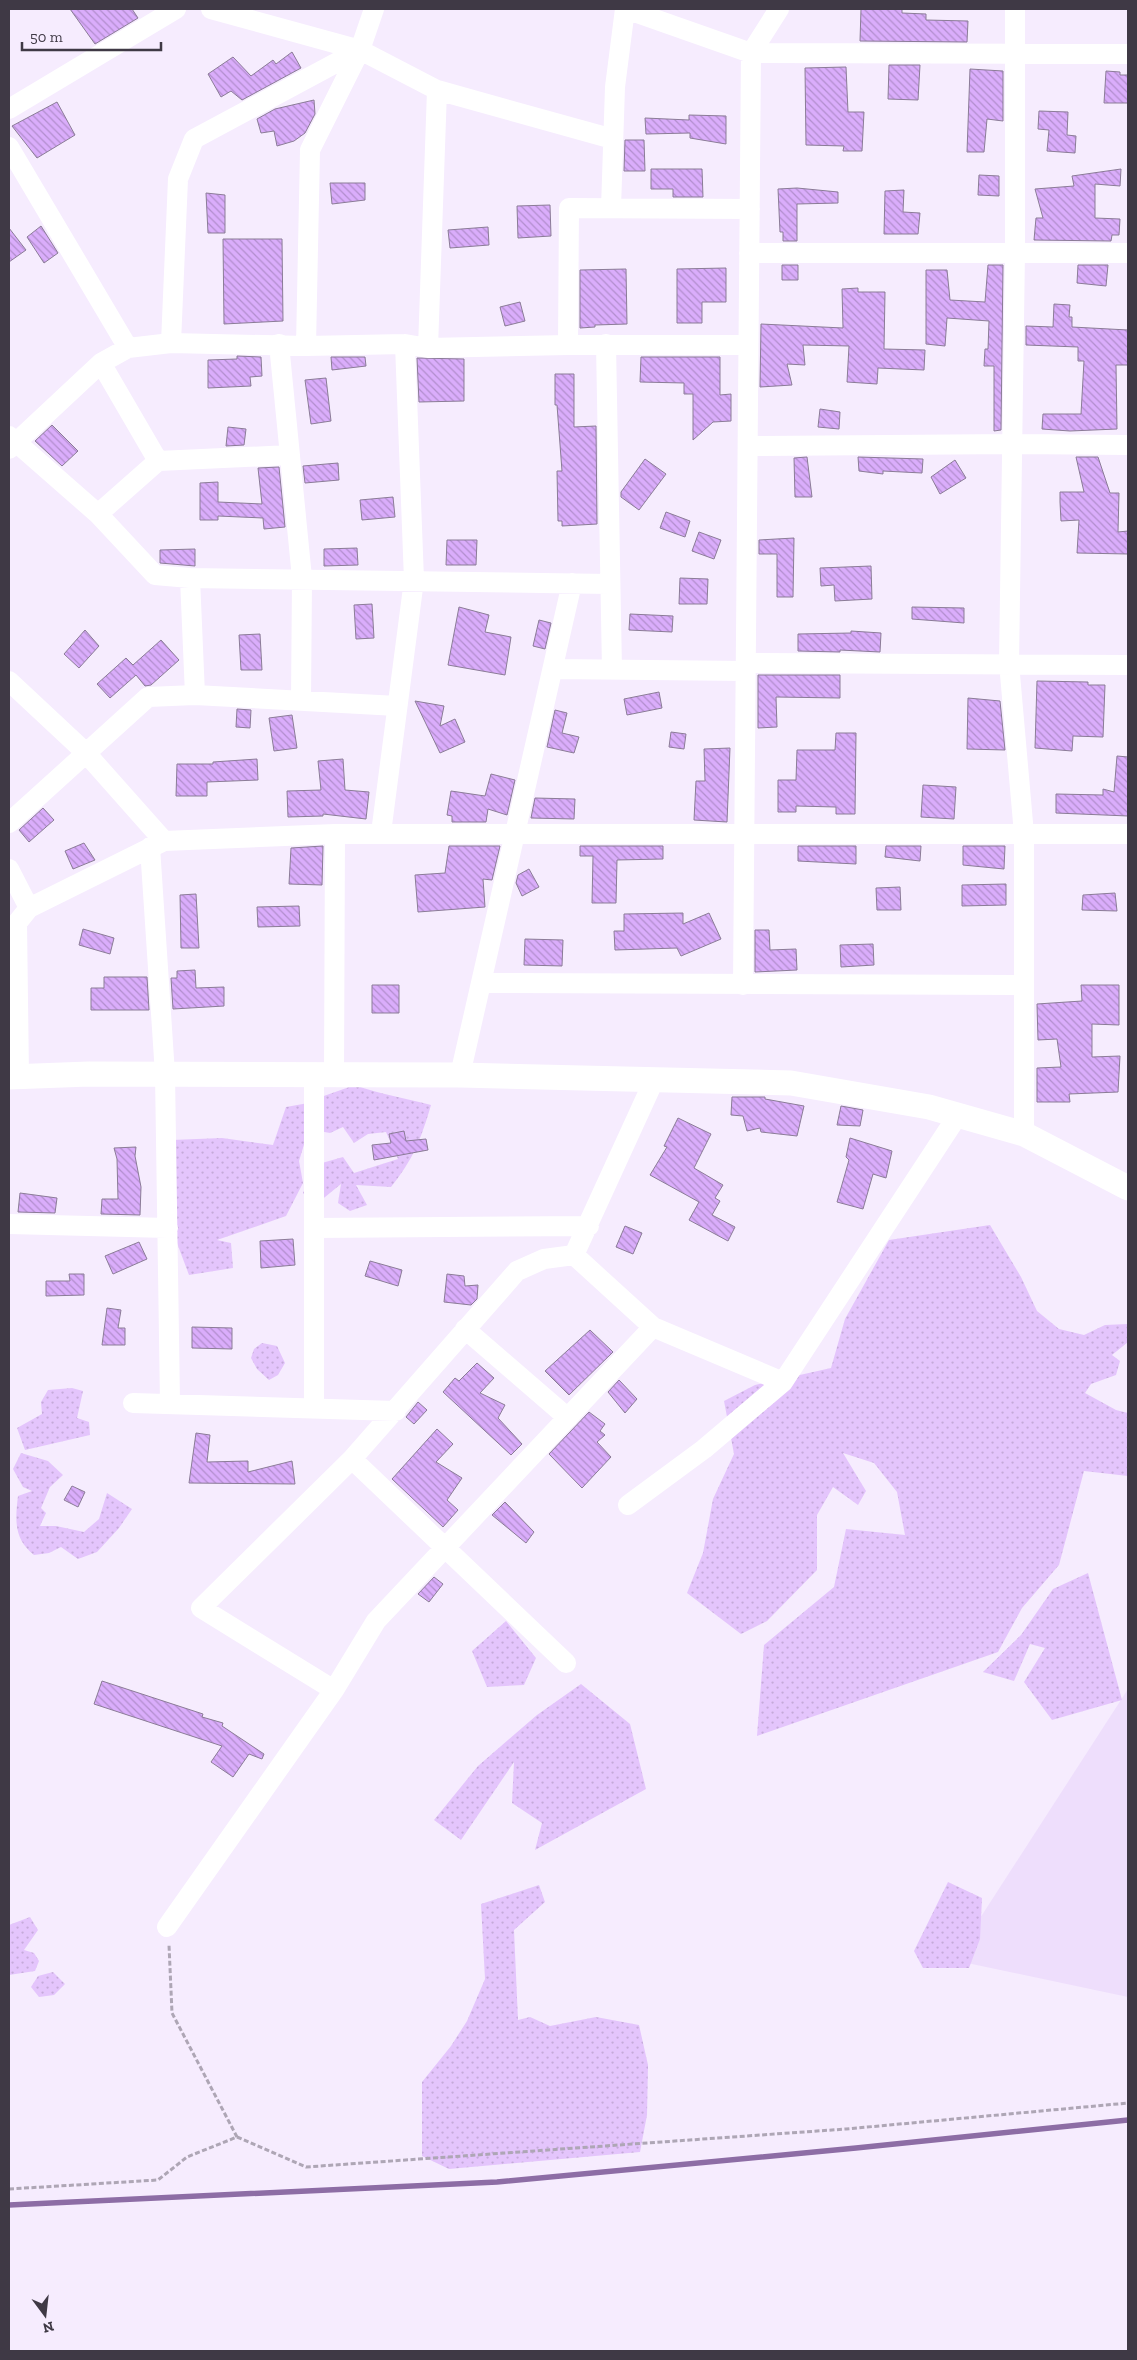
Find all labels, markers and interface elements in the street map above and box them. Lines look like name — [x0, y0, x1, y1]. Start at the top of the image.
scale bar — [22, 20, 161, 52]
text: 50 m — [30, 28, 63, 46]
north arrow — [20, 2290, 70, 2340]
text: N — [41, 2317, 56, 2337]

